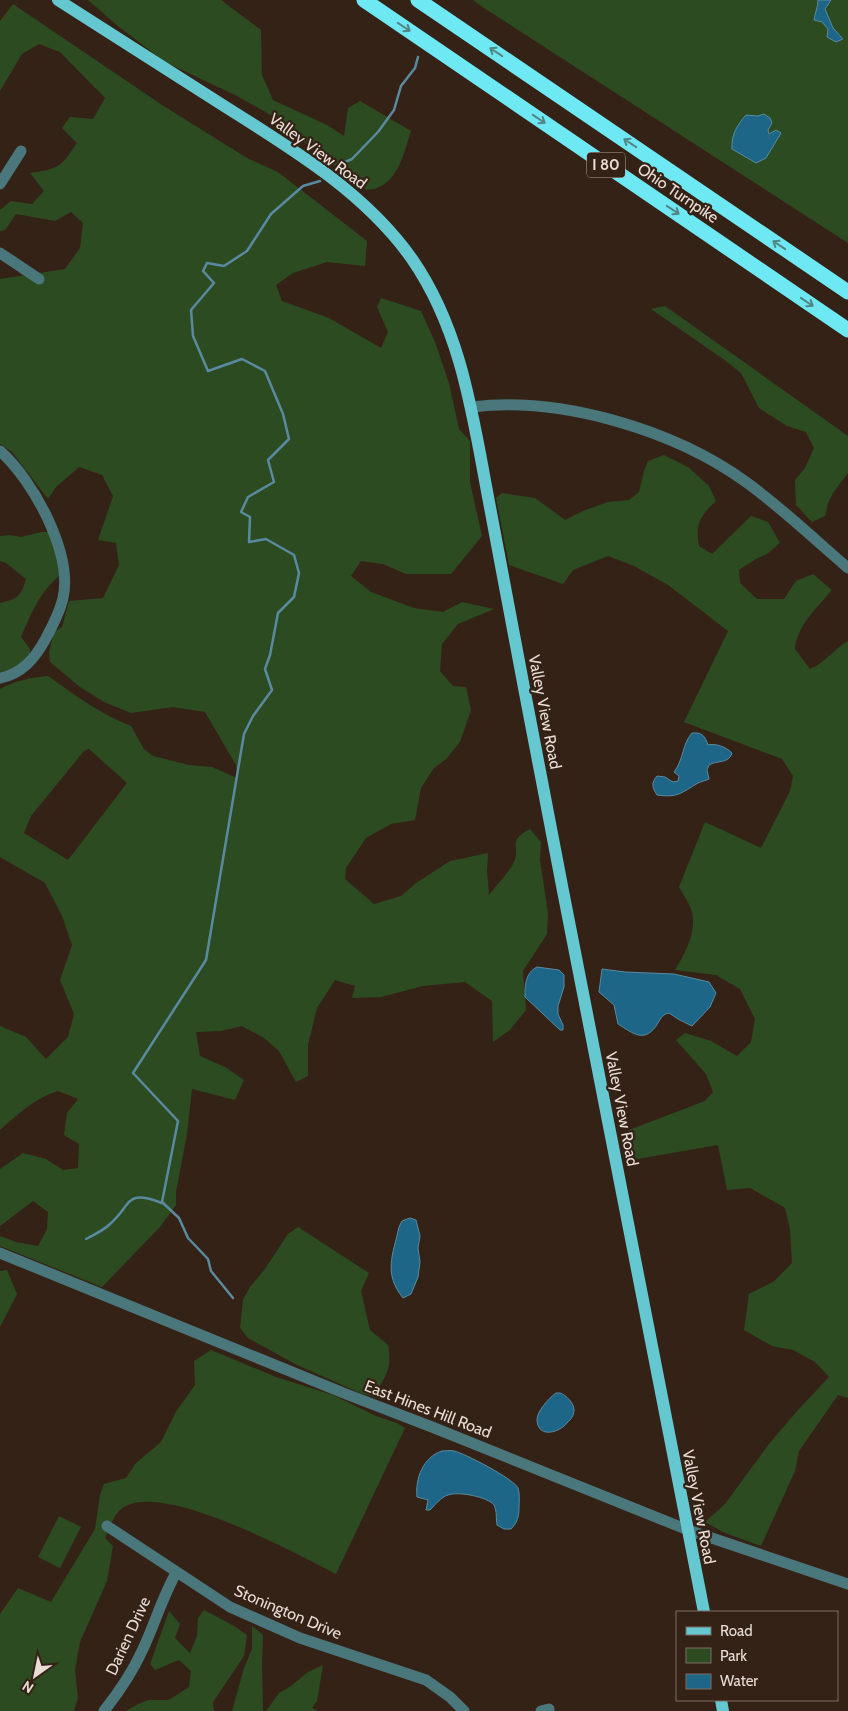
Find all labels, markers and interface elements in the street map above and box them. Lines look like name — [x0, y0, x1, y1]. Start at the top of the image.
one-way arrow — [397, 23, 411, 33]
one-way arrow — [489, 47, 503, 57]
street label: Valley View Road — [265, 109, 371, 193]
one-way arrow — [532, 114, 546, 124]
one-way arrow — [623, 138, 637, 149]
road number: I 80 — [587, 152, 625, 178]
street label: Ohio Turnpike — [634, 159, 722, 227]
one-way arrow — [666, 205, 680, 215]
one-way arrow — [772, 240, 786, 250]
one-way arrow — [800, 297, 814, 307]
street label: Valley View Road — [525, 653, 565, 771]
street label: Valley View Road — [602, 1050, 642, 1168]
street label: East Hines Hill Road — [362, 1376, 494, 1442]
street label: Valley View Road — [679, 1448, 719, 1566]
street label: Stonington Drive — [231, 1581, 345, 1643]
street label: Darien Drive — [102, 1594, 154, 1678]
legend — [676, 1611, 838, 1701]
text: Road — [720, 1622, 753, 1640]
text: Park — [720, 1647, 747, 1665]
north arrow — [10, 1651, 60, 1701]
text: Water — [720, 1672, 758, 1690]
text: N — [19, 1677, 37, 1697]

